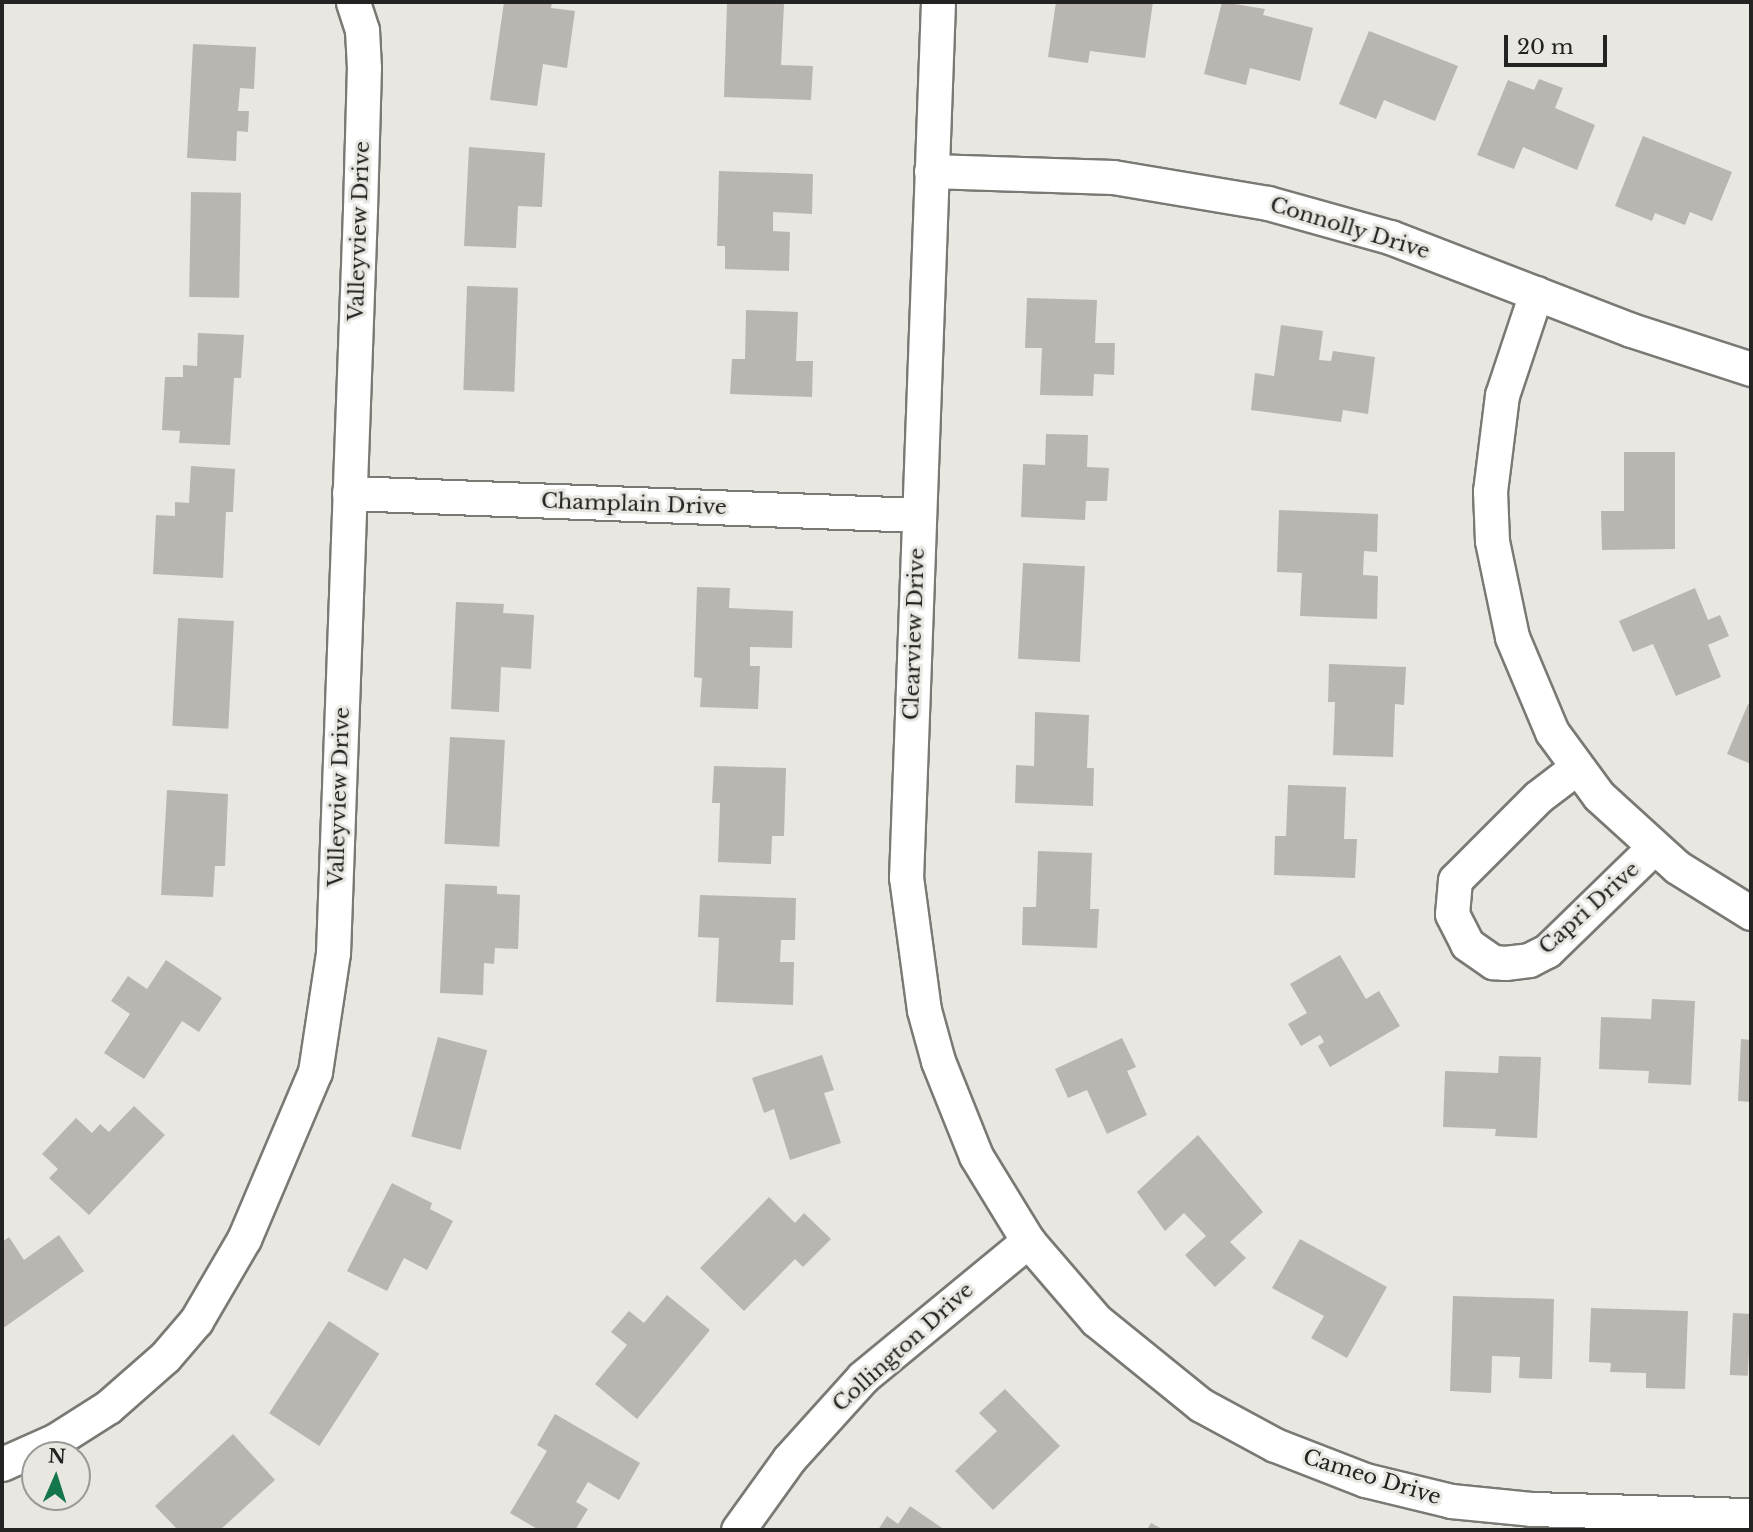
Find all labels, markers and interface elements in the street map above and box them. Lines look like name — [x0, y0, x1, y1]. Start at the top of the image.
scale bar — [1508, 21, 1611, 65]
text: 20 m — [1517, 34, 1574, 60]
street label: Valleyview Drive — [343, 140, 375, 322]
street label: Connolly Drive — [1267, 192, 1433, 264]
street label: Champlain Drive — [541, 488, 727, 520]
street label: Clearview Drive — [898, 547, 930, 721]
street label: Valleyview Drive — [323, 706, 355, 888]
street label: Capri Drive — [1534, 856, 1644, 960]
street label: Collington Drive — [827, 1277, 979, 1417]
north arrow — [21, 1441, 91, 1511]
street label: Cameo Drive — [1300, 1444, 1444, 1510]
text: N — [47, 1445, 67, 1468]

